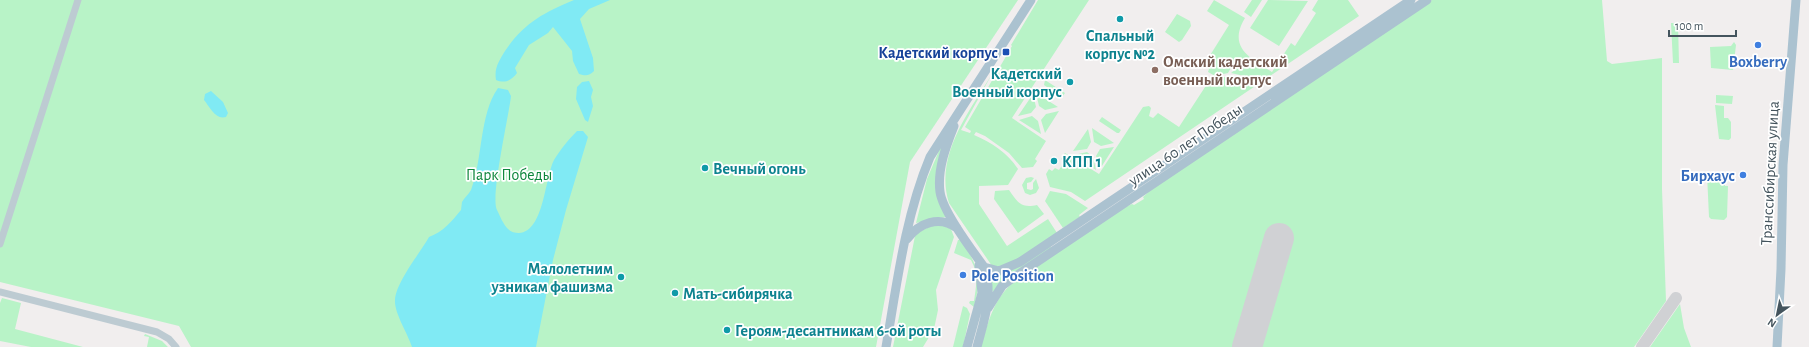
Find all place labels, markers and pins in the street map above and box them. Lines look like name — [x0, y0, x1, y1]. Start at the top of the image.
marker: Спальный корпус №2 — [1115, 14, 1125, 24]
place label: Спальный корпус №2 — [1085, 28, 1156, 63]
marker: Boxberry — [1753, 40, 1763, 50]
place label: Кадетский корпус — [878, 45, 998, 62]
marker: Кадетский корпус — [1001, 47, 1011, 57]
place label: Омский кадетский военный корпус — [1163, 54, 1287, 89]
place label: Boxberry — [1729, 54, 1788, 71]
marker: Омский кадетский военный корпус — [1150, 65, 1160, 75]
place label: Кадетский Военный корпус — [952, 66, 1062, 101]
marker: Кадетский Военный корпус — [1065, 77, 1075, 87]
place label: КПП 1 — [1062, 154, 1102, 170]
marker: КПП 1 — [1049, 156, 1059, 166]
place label: Вечный огонь — [713, 161, 806, 177]
marker: Вечный огонь — [700, 163, 710, 173]
place label: Бирхаус — [1680, 168, 1735, 185]
marker: Бирхаус — [1738, 170, 1748, 180]
place label: Малолетним узникам фашизма — [490, 261, 613, 296]
place label: Pole Position — [971, 268, 1054, 284]
marker: Pole Position — [958, 270, 968, 280]
marker: Малолетним узникам фашизма — [616, 272, 626, 282]
place label: Мать-сибирячка — [683, 286, 793, 302]
marker: Мать-сибирячка — [670, 288, 680, 298]
place label: Героям-десантникам 6-ой роты — [735, 323, 941, 339]
marker: Героям-десантникам 6-ой роты — [722, 325, 732, 335]

